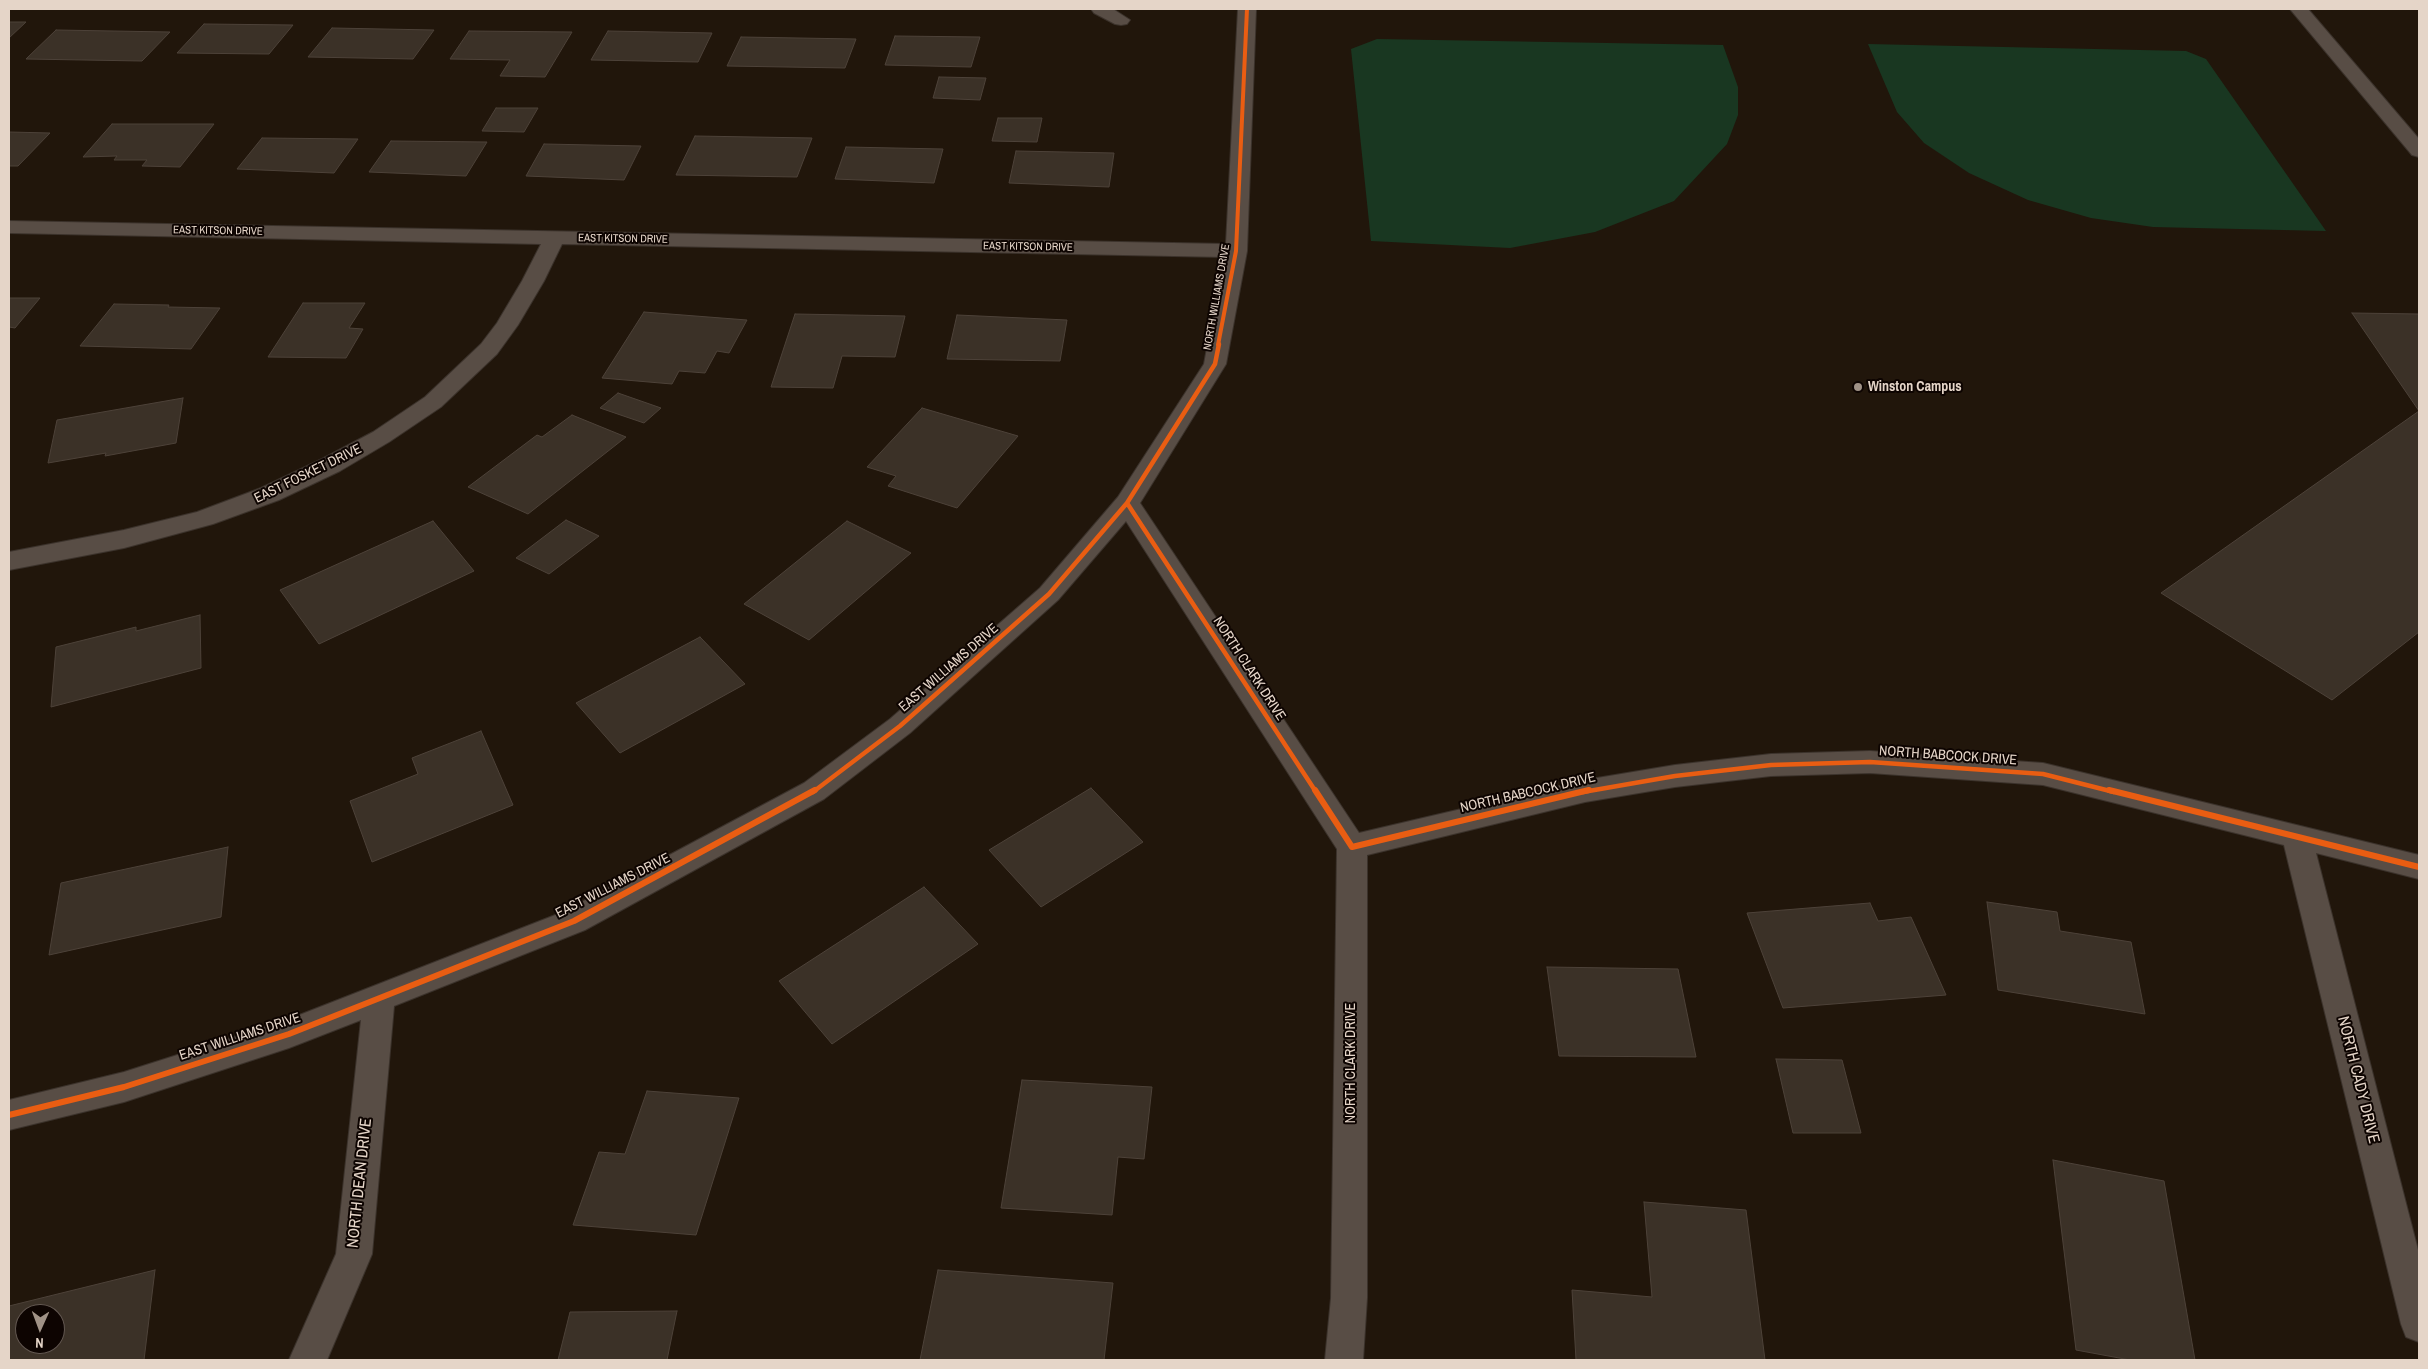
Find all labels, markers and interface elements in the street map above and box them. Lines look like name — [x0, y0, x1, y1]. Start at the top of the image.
street label: EAST KITSON DRIVE — [173, 224, 263, 238]
street label: EAST KITSON DRIVE — [578, 232, 668, 246]
street label: EAST KITSON DRIVE — [983, 240, 1073, 254]
street label: NORTH WILLIAMS DRIVE — [1201, 243, 1233, 351]
place label: Winston Campus — [1868, 379, 1962, 395]
marker: Winston Campus — [1852, 381, 1864, 393]
street label: EAST FOSKET DRIVE — [252, 441, 364, 507]
street label: NORTH CLARK DRIVE — [1209, 614, 1289, 724]
street label: EAST WILLIAMS DRIVE — [896, 620, 1002, 716]
street label: NORTH BABCOCK DRIVE — [1878, 743, 2018, 769]
street label: NORTH BABCOCK DRIVE — [1459, 769, 1597, 817]
street label: EAST WILLIAMS DRIVE — [553, 850, 673, 922]
street label: NORTH CLARK DRIVE — [1343, 1003, 1359, 1123]
street label: EAST WILLIAMS DRIVE — [177, 1009, 303, 1065]
street label: NORTH CADY DRIVE — [2333, 1014, 2383, 1146]
street label: NORTH DEAN DRIVE — [344, 1117, 376, 1249]
north arrow — [15, 1304, 65, 1354]
text: N — [35, 1334, 44, 1352]

